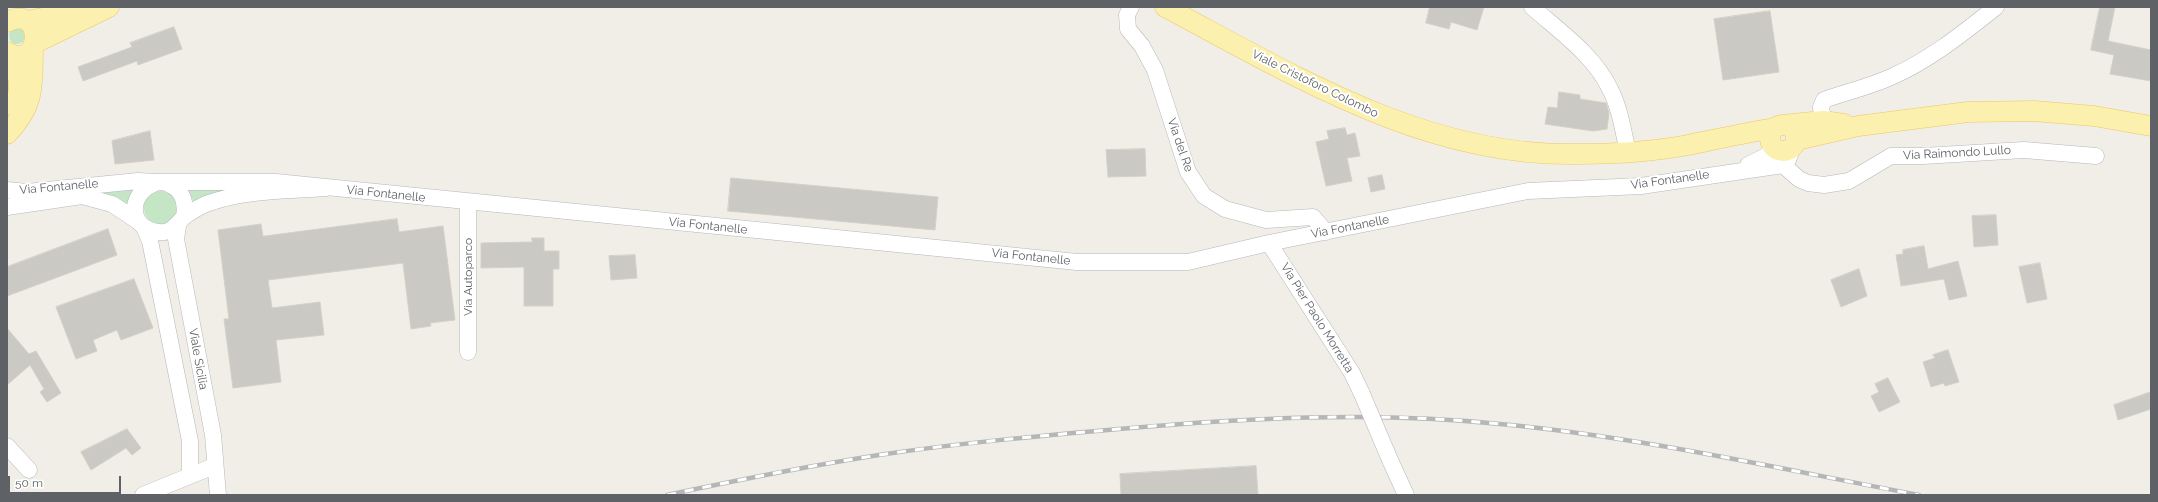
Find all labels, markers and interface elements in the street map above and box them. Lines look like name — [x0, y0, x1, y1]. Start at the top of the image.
street label: Viale Cristoforo Colombo — [1249, 47, 1381, 121]
street label: Via del Re — [1164, 116, 1196, 174]
street label: Via Raimondo Lullo — [1903, 143, 2011, 163]
street label: Via Fontanelle — [1630, 167, 1710, 193]
street label: Via Fontanelle — [19, 176, 99, 198]
street label: Via Fontanelle — [346, 183, 426, 205]
street label: Via Fontanelle — [1310, 212, 1390, 242]
street label: Via Fontanelle — [668, 215, 748, 237]
street label: Via Autoparco — [461, 238, 475, 316]
street label: Via Fontanelle — [991, 246, 1071, 268]
street label: Via Pier Paolo Morretta — [1277, 260, 1357, 376]
street label: Viale Sicilia — [186, 327, 210, 391]
scale bar — [10, 468, 123, 494]
text: 50 m — [15, 476, 43, 490]

